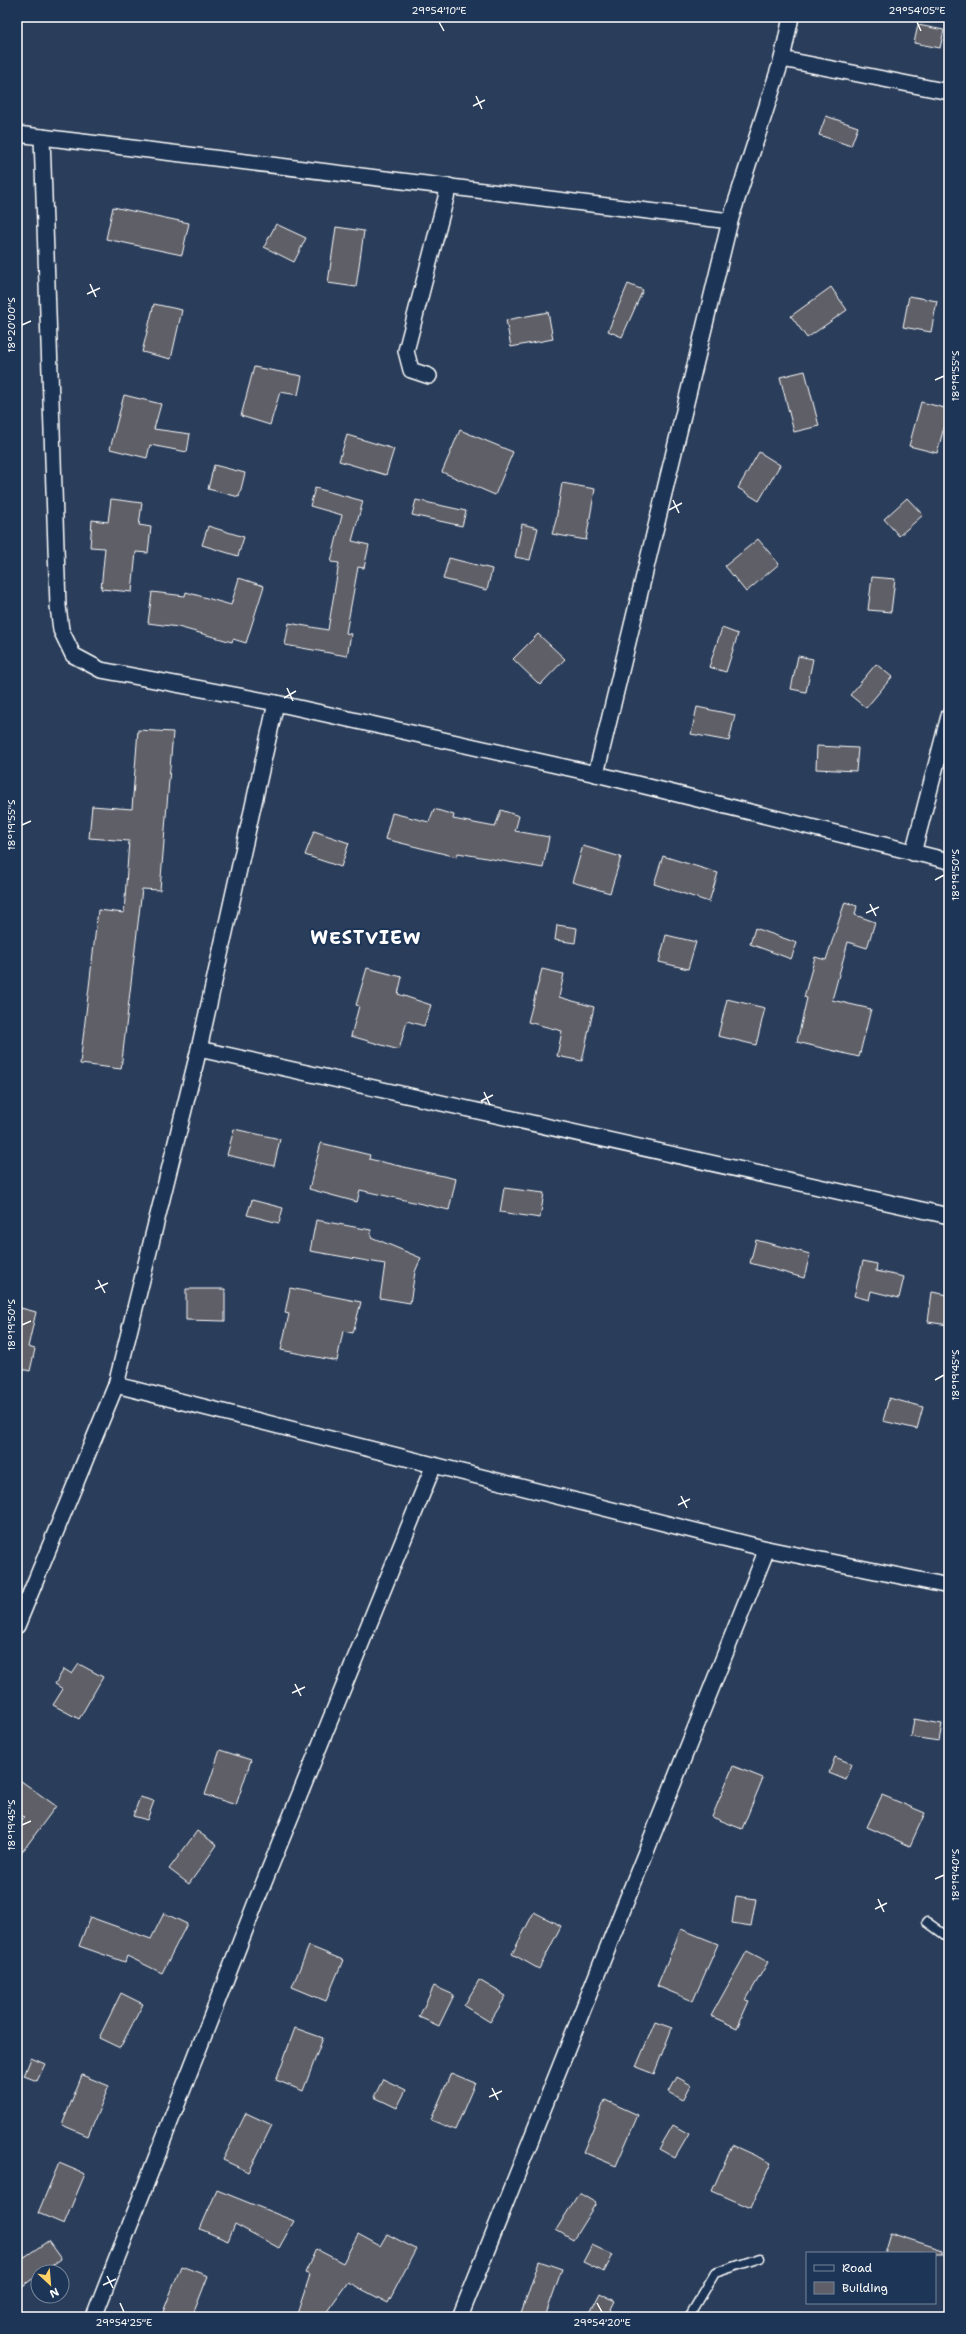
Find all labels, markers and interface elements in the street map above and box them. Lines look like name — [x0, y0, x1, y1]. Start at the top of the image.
text: 29°54'10"E — [411, 4, 467, 17]
text: 29°54'05"E — [889, 4, 945, 17]
text: 18°20'00"S — [5, 297, 18, 353]
text: 18°19'55"S — [949, 350, 962, 401]
text: 18°19'55"S — [5, 799, 18, 850]
text: 18°19'50"S — [949, 849, 962, 901]
district label: WESTVIEW — [310, 926, 422, 950]
text: 18°19'50"S — [5, 1299, 18, 1351]
text: 18°19'45"S — [949, 1349, 962, 1401]
text: 18°19'45"S — [5, 1799, 18, 1851]
text: 18°19'40"S — [949, 1848, 962, 1901]
legend — [806, 2252, 936, 2304]
text: Road — [842, 2260, 873, 2276]
north arrow — [30, 2264, 70, 2304]
text: Building — [842, 2280, 888, 2296]
text: N — [47, 2284, 61, 2301]
text: 29°54'25"E — [96, 2316, 152, 2329]
text: 29°54'20"E — [573, 2316, 631, 2329]

